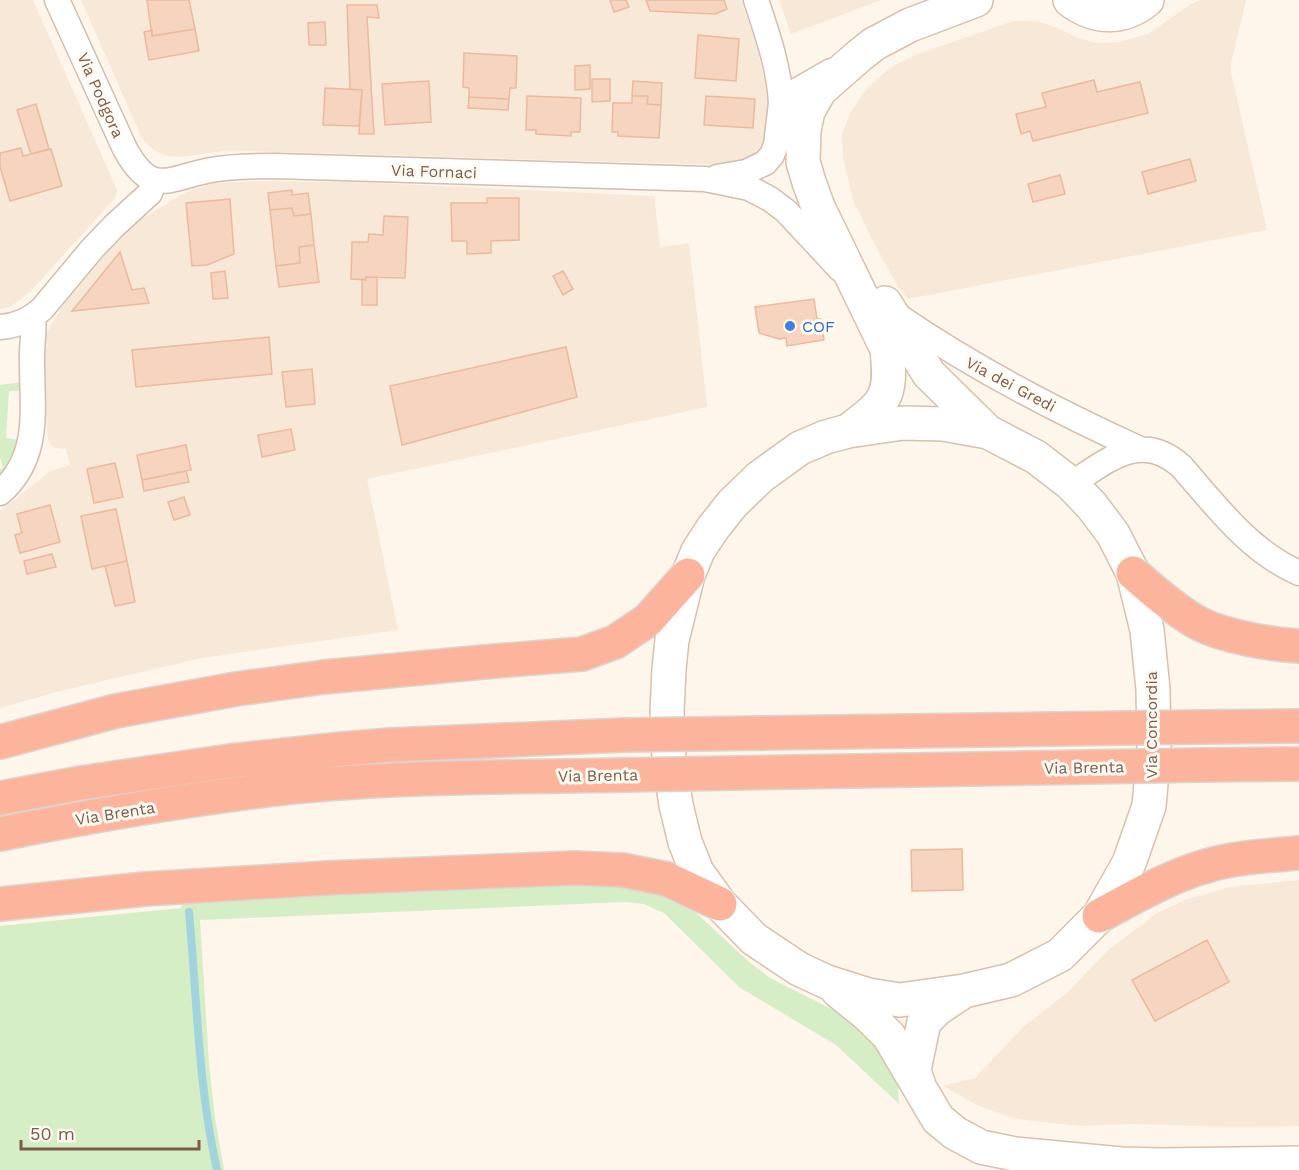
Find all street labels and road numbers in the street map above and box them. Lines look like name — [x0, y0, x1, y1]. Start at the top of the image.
street label: Via Podgora — [73, 50, 128, 141]
street label: Via Fornaci — [391, 161, 477, 182]
street label: Via dei Gredi — [963, 353, 1059, 416]
street label: Via Concordia — [1142, 671, 1161, 779]
street label: Via Brenta — [1044, 757, 1124, 778]
street label: Via Brenta — [558, 765, 638, 786]
street label: Via Brenta — [74, 798, 156, 829]

